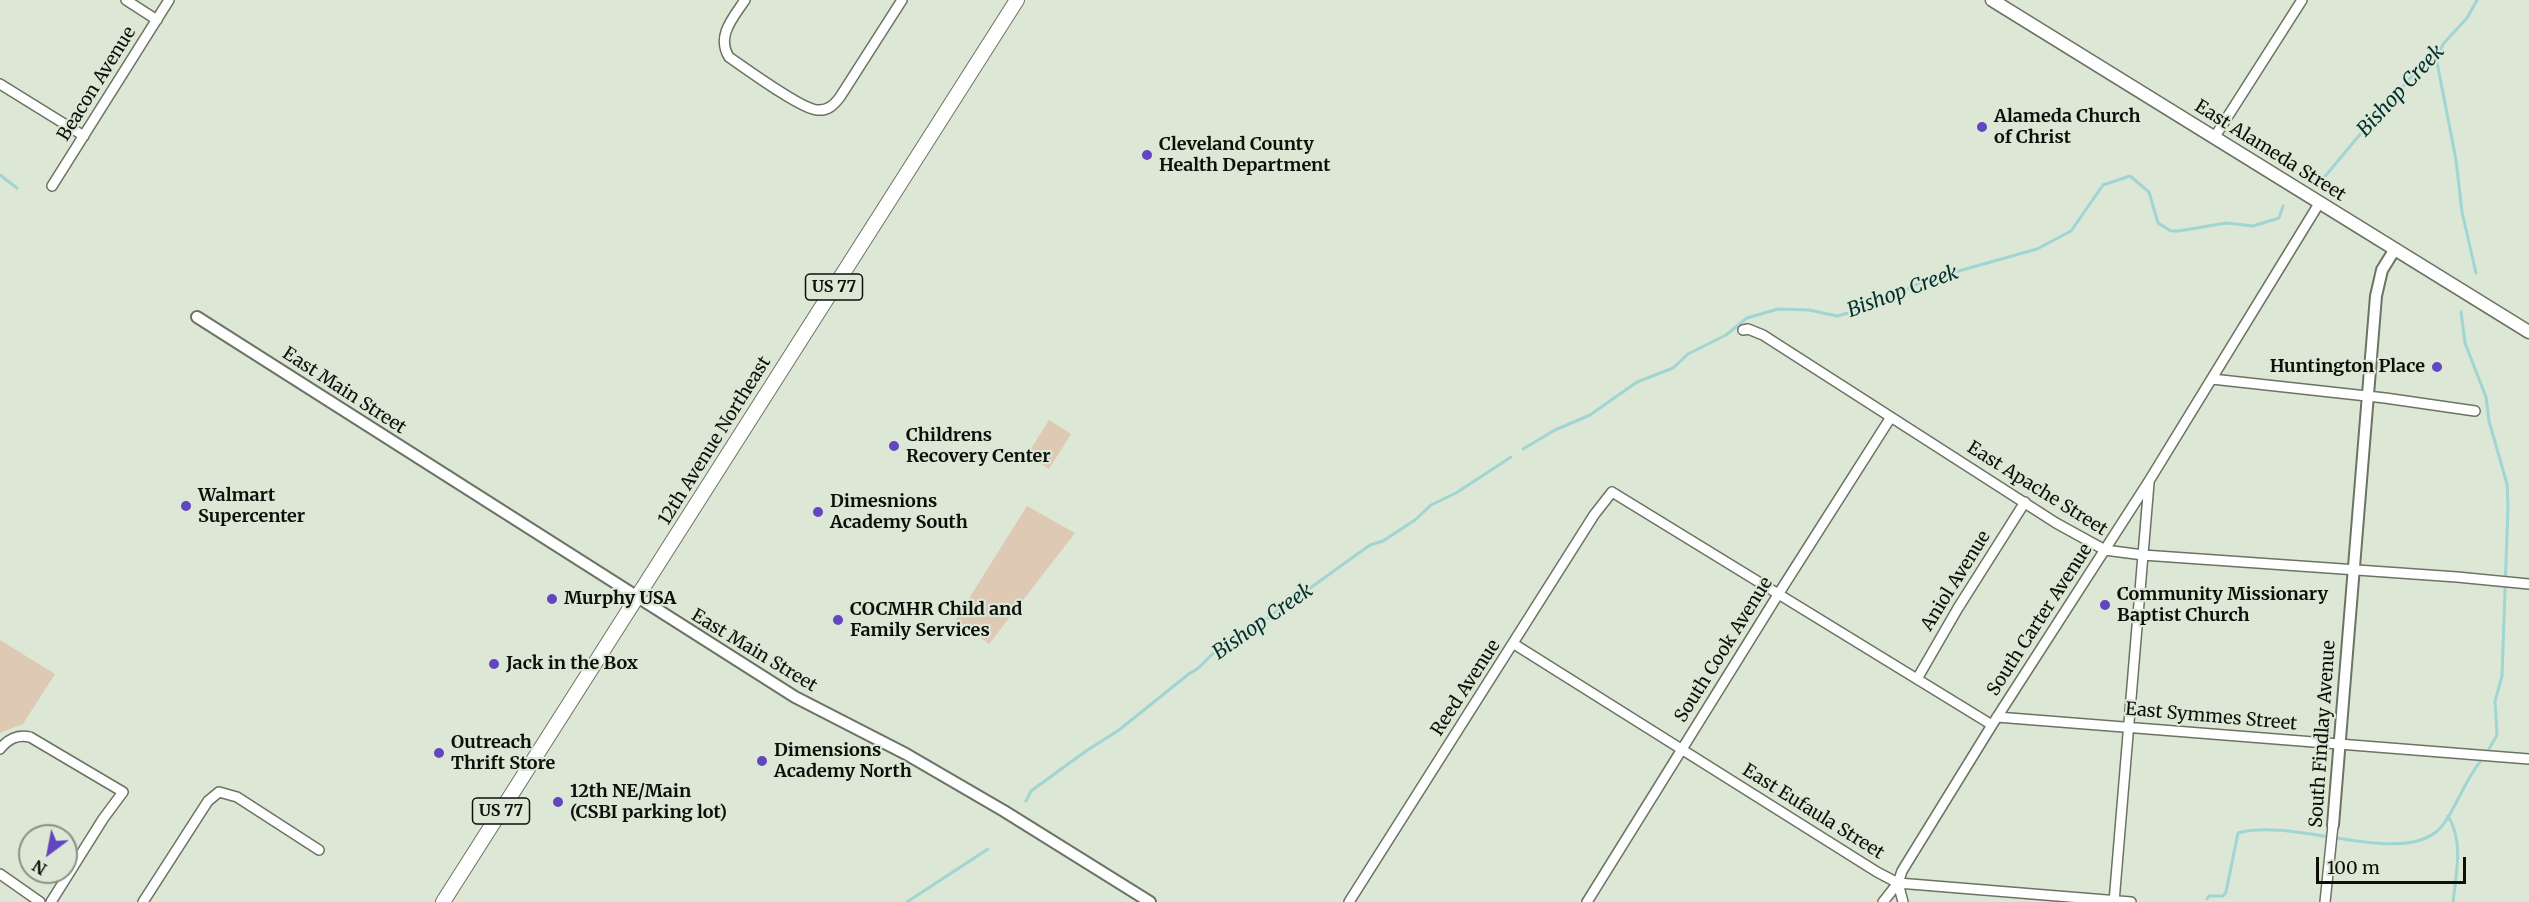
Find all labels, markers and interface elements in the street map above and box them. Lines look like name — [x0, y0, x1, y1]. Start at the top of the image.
street label: Beacon Avenue — [53, 23, 141, 145]
water label: Bishop Creek — [2353, 40, 2449, 142]
street label: East Alameda Street — [2191, 96, 2349, 206]
place label: Alameda Church of Christ — [1994, 106, 2140, 148]
marker: Alameda Church of Christ — [1975, 120, 1989, 134]
place label: Cleveland County Health Department — [1159, 134, 1330, 176]
marker: Cleveland County Health Department — [1140, 148, 1154, 162]
water label: Bishop Creek — [1844, 261, 1962, 323]
road number: US 77 — [806, 274, 862, 300]
street label: East Main Street — [278, 343, 410, 439]
street label: 12th Avenue Northeast — [654, 353, 776, 529]
place label: Huntington Place — [2270, 356, 2425, 378]
marker: Huntington Place — [2430, 360, 2444, 374]
place label: Childrens Recovery Center — [906, 425, 1051, 468]
street label: East Apache Street — [1963, 437, 2111, 541]
marker: Childrens Recovery Center — [887, 439, 901, 453]
place label: Walmart Supercenter — [198, 485, 305, 528]
place label: Dimesnions Academy South — [830, 491, 968, 534]
marker: Walmart Supercenter — [179, 499, 193, 513]
marker: Dimesnions Academy South — [811, 505, 825, 519]
street label: Aniol Avenue — [1917, 527, 1995, 635]
street label: South Carter Avenue — [1983, 540, 2097, 700]
street label: South Cook Avenue — [1671, 573, 1777, 727]
water label: Bishop Creek — [1208, 579, 1318, 665]
place label: Community Missionary Baptist Church — [2117, 584, 2328, 626]
place label: Murphy USA — [564, 588, 676, 610]
marker: Murphy USA — [545, 592, 559, 606]
marker: Community Missionary Baptist Church — [2098, 598, 2112, 612]
place label: COCMHR Child and Family Services — [850, 599, 1022, 642]
street label: East Main Street — [687, 605, 821, 697]
marker: COCMHR Child and Family Services — [831, 613, 845, 627]
street label: Reed Avenue — [1427, 636, 1505, 740]
street label: South Findlay Avenue — [2306, 640, 2340, 828]
place label: Jack in the Box — [506, 653, 638, 675]
marker: Jack in the Box — [487, 657, 501, 671]
street label: East Symmes Street — [2124, 699, 2298, 735]
place label: Outreach Thrift Store — [451, 732, 555, 774]
place label: Dimensions Academy North — [774, 740, 912, 783]
marker: Outreach Thrift Store — [432, 746, 446, 760]
marker: Dimensions Academy North — [755, 754, 769, 768]
street label: East Eufaula Street — [1738, 760, 1888, 864]
place label: 12th NE/Main (CSBI parking lot) — [570, 781, 727, 824]
marker: 12th NE/Main (CSBI parking lot) — [551, 795, 565, 809]
road number: US 77 — [472, 798, 530, 824]
north arrow — [18, 824, 78, 884]
scale bar — [2319, 845, 2469, 883]
text: N — [29, 856, 50, 879]
text: 100 m — [2327, 856, 2380, 879]

